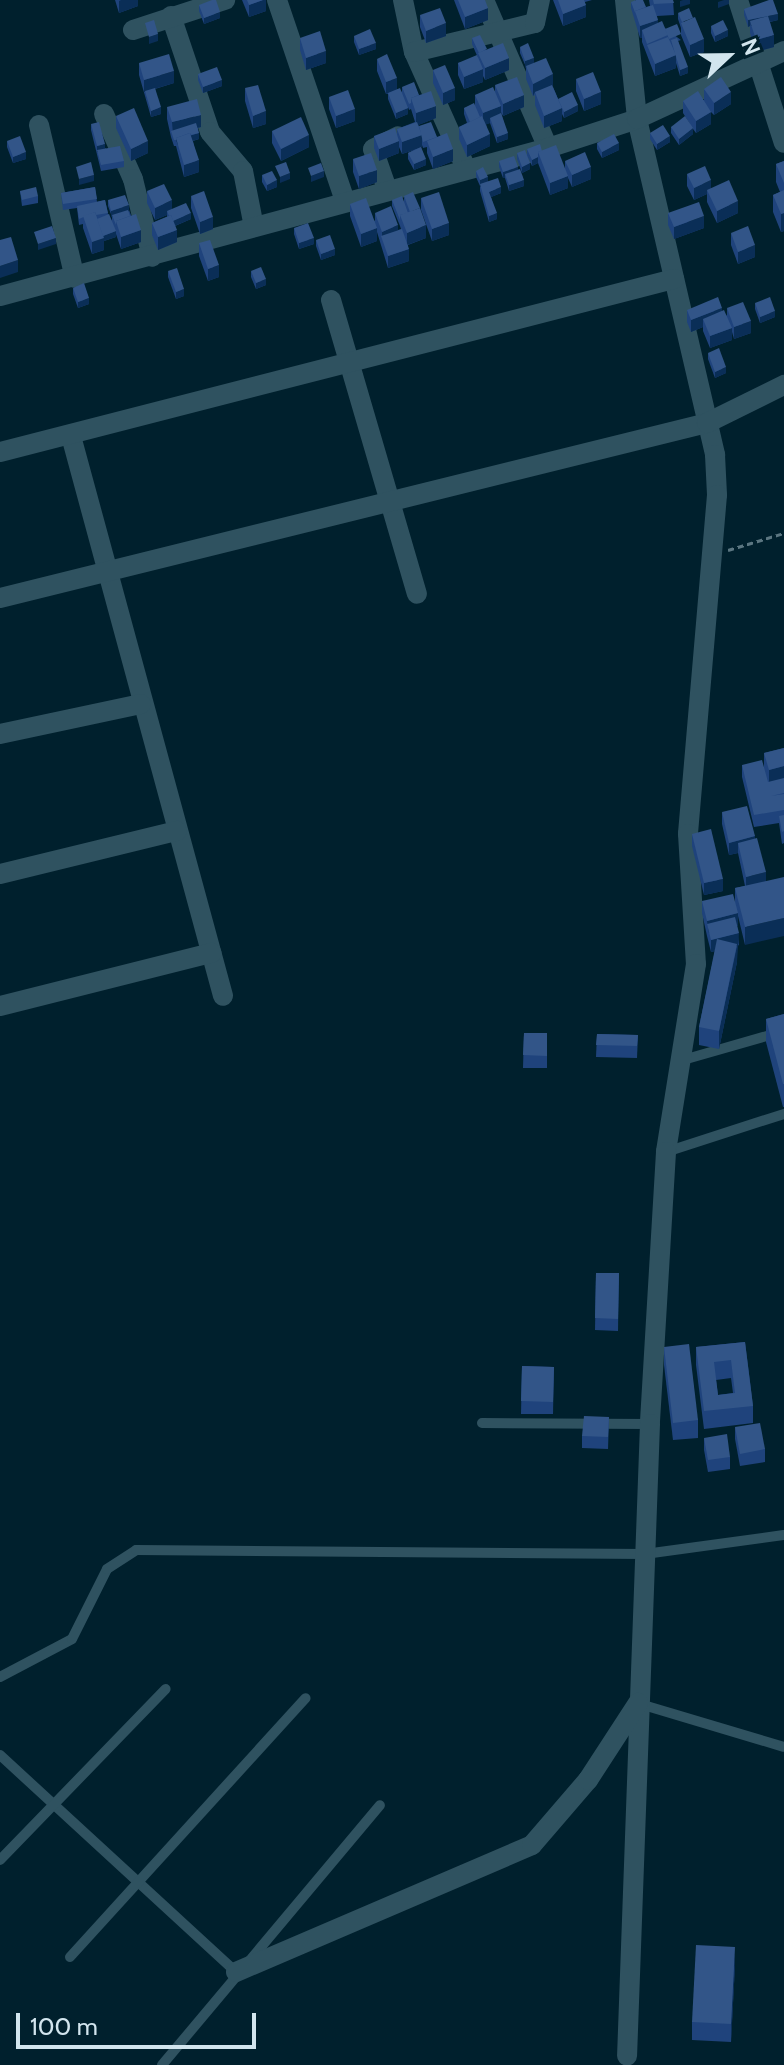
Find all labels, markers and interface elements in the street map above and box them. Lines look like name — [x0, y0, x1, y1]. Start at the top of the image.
north arrow — [688, 16, 768, 96]
text: N — [735, 35, 766, 59]
scale bar — [20, 1997, 260, 2047]
text: 100 m — [30, 2012, 98, 2041]

